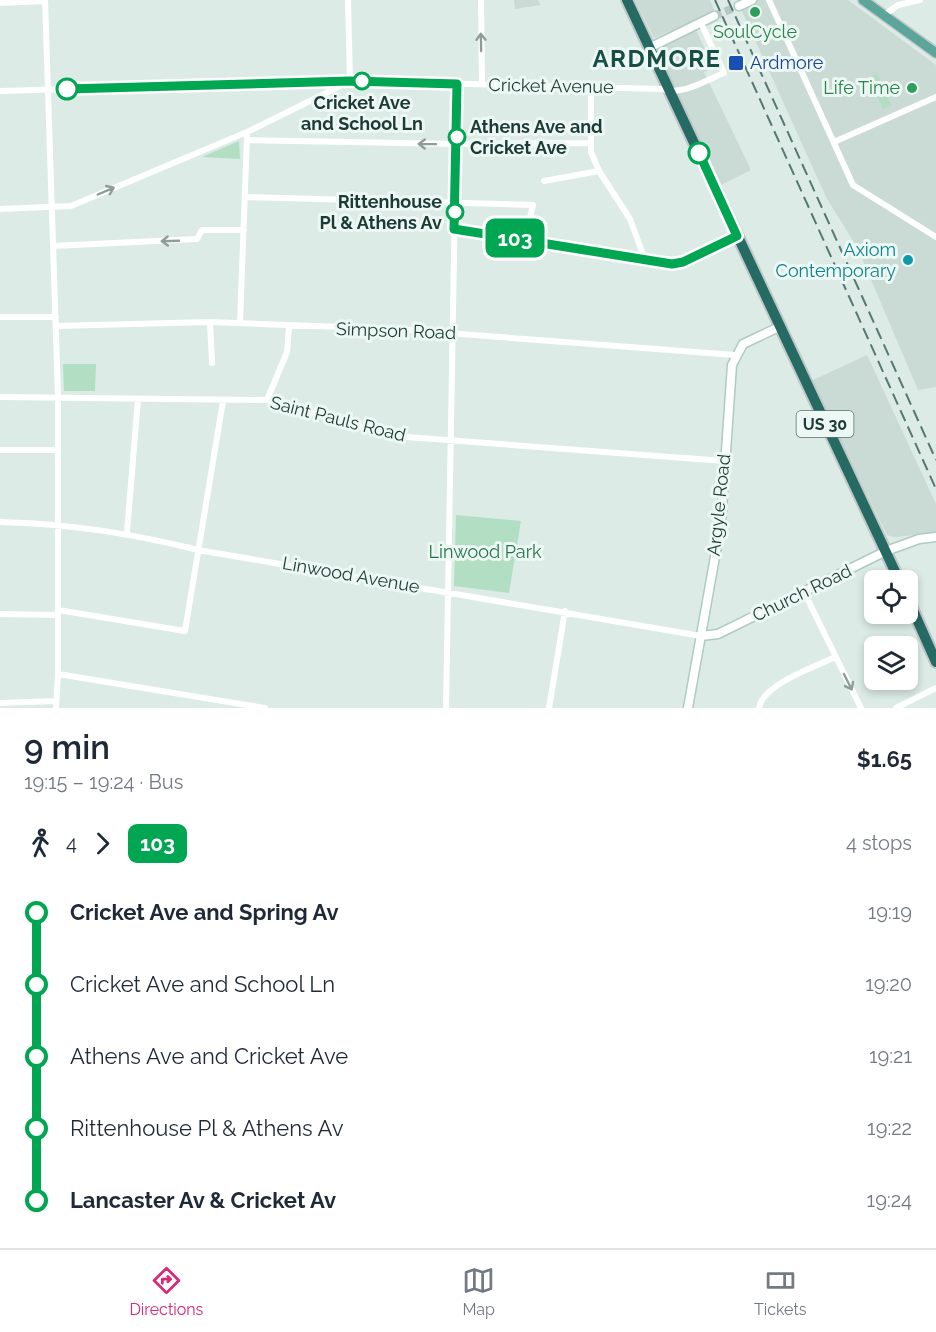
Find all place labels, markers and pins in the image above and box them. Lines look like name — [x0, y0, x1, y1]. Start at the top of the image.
marker: SoulCycle — [748, 5, 762, 19]
place label: SoulCycle — [713, 21, 797, 42]
place label: Ardmore — [750, 52, 824, 73]
marker: Ardmore — [727, 54, 745, 72]
marker: Cricket Ave and School Ln — [353, 72, 371, 90]
place label: Life Time — [823, 77, 900, 98]
unlabelled marker — [56, 78, 78, 100]
marker: Life Time — [905, 81, 919, 95]
place label: Cricket Ave and School Ln — [301, 92, 423, 134]
place label: Athens Ave and Cricket Ave — [470, 116, 603, 158]
marker: Athens Ave and Cricket Ave — [448, 128, 466, 146]
unlabelled marker — [688, 142, 710, 164]
place label: Rittenhouse Pl & Athens Av — [320, 191, 442, 233]
marker: Rittenhouse Pl & Athens Av — [446, 203, 464, 221]
place label: Axiom Contemporary — [776, 239, 896, 281]
marker: Axiom Contemporary — [901, 253, 915, 267]

